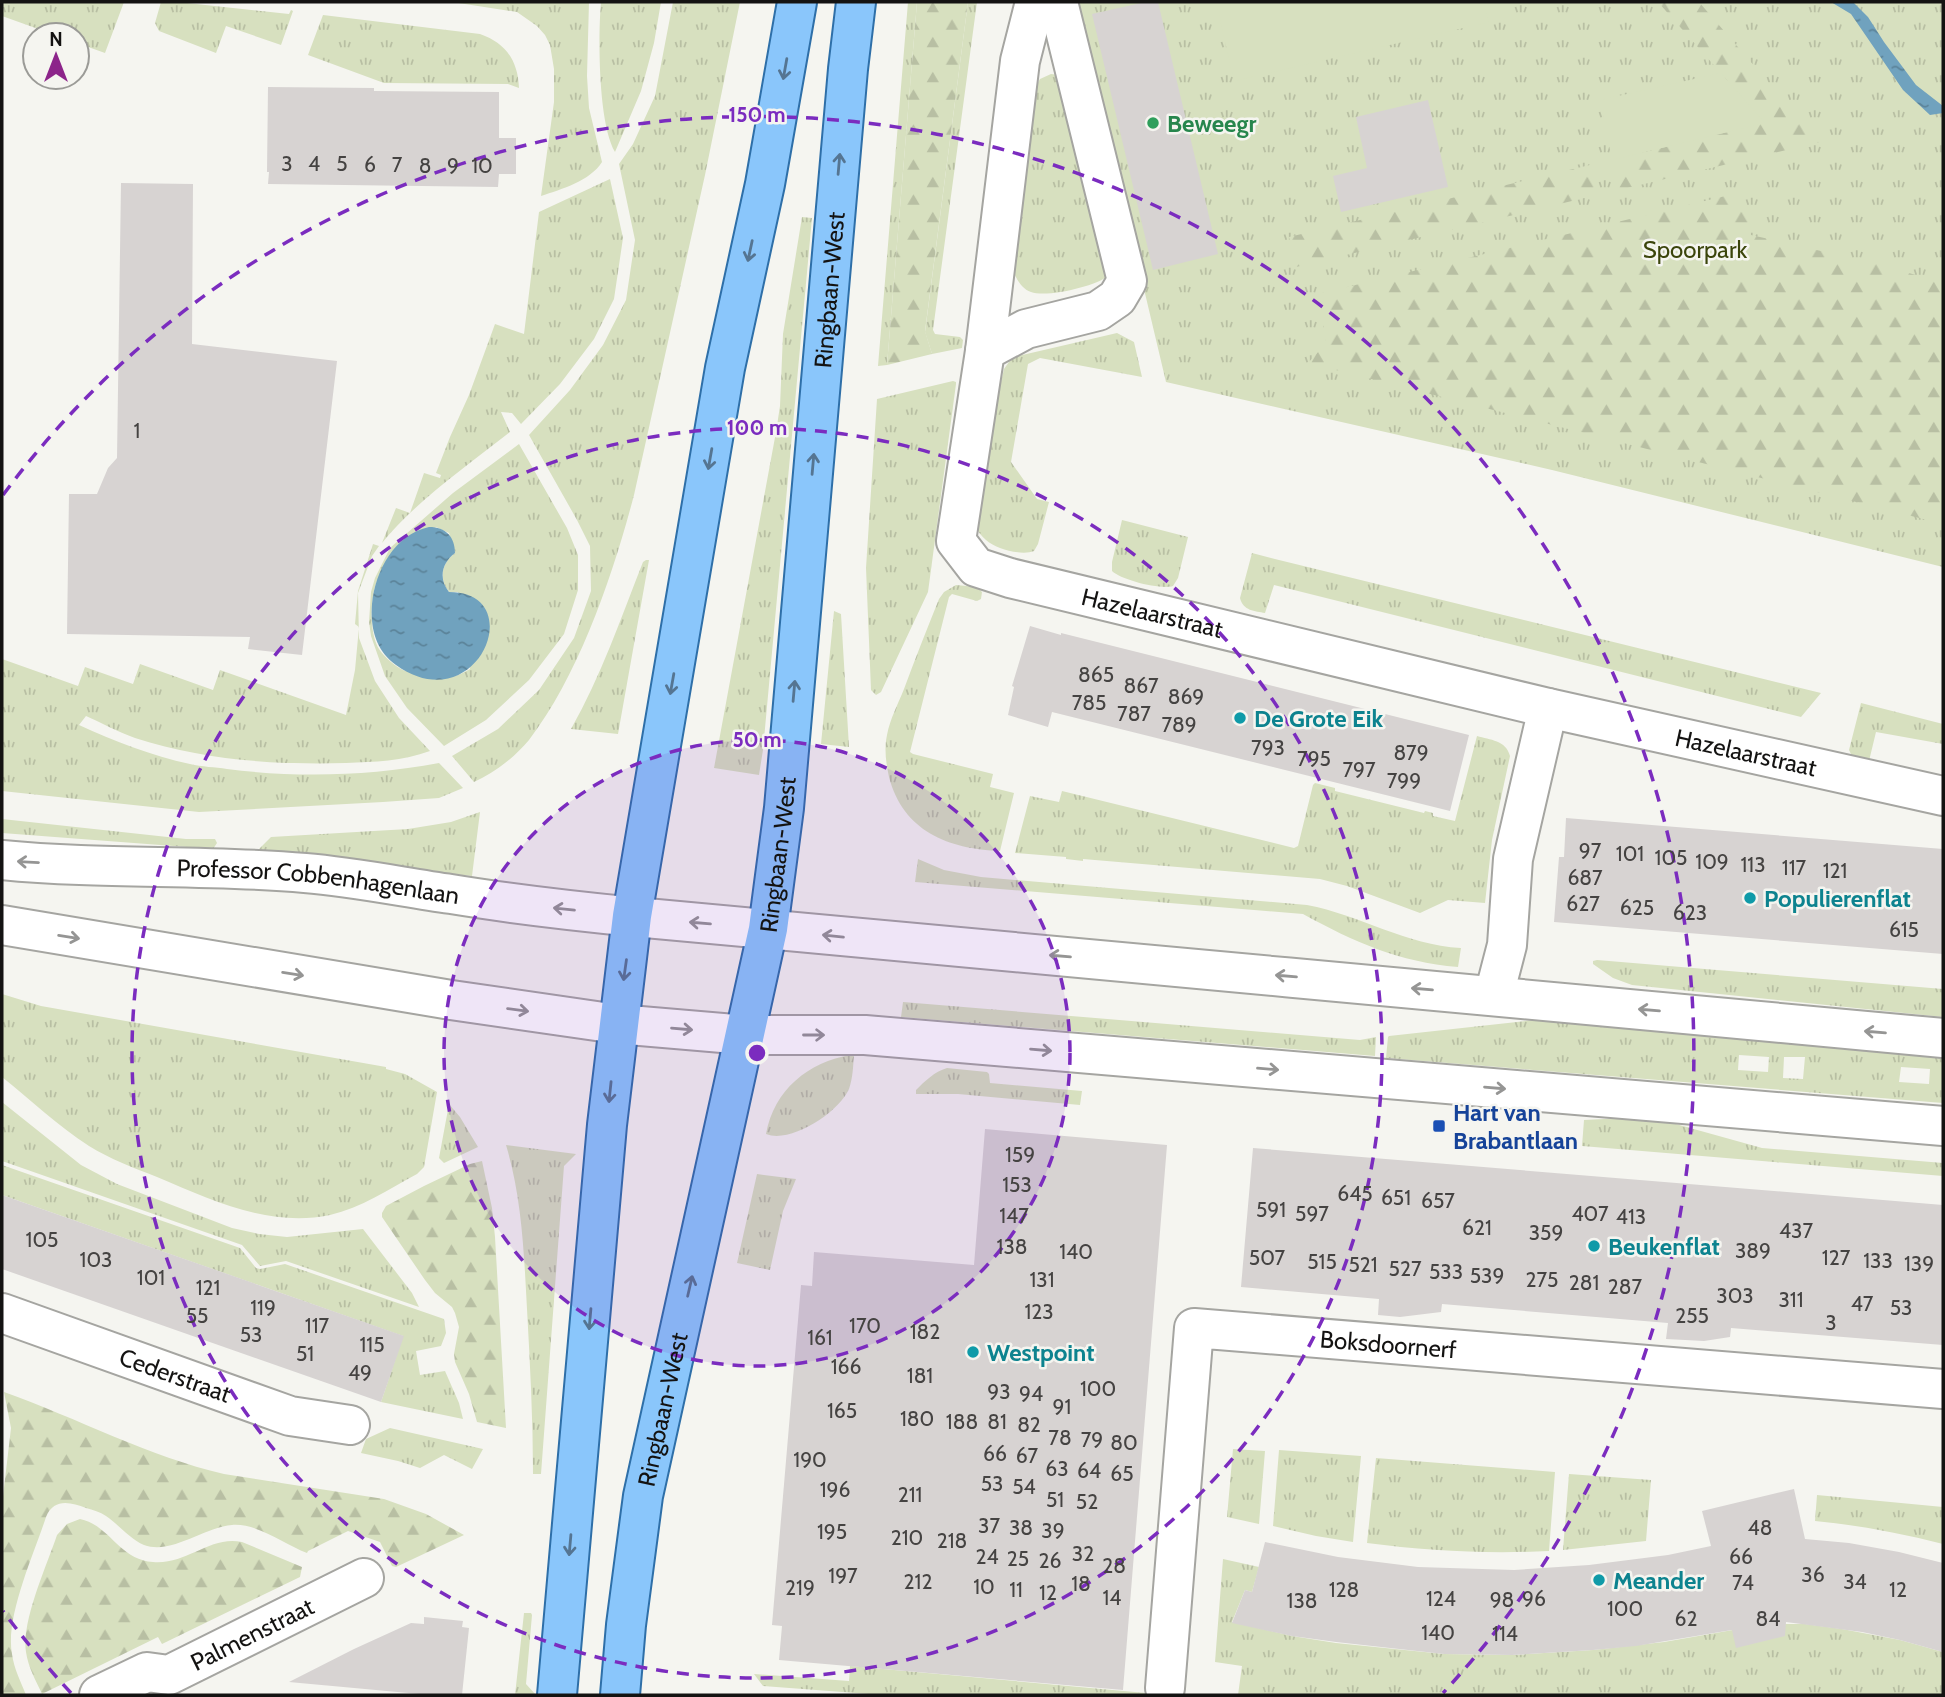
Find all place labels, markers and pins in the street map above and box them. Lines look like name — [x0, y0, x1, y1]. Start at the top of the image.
place label: Beweegr — [1167, 109, 1256, 138]
marker: Beweegr — [1145, 115, 1161, 131]
place label: De Grote Eik — [1254, 704, 1384, 733]
marker: De Grote Eik — [1232, 710, 1248, 726]
place label: Populierenflat — [1764, 884, 1911, 913]
marker: Populierenflat — [1742, 890, 1758, 906]
centre of rings — [745, 1041, 769, 1065]
place label: Hart van Brabantlaan — [1453, 1098, 1578, 1155]
marker: Hart van Brabantlaan — [1431, 1118, 1447, 1134]
place label: Beukenflat — [1608, 1232, 1720, 1261]
marker: Beukenflat — [1586, 1238, 1602, 1254]
place label: Westpoint — [987, 1338, 1094, 1367]
marker: Westpoint — [965, 1344, 981, 1360]
place label: Meander — [1613, 1566, 1704, 1595]
marker: Meander — [1591, 1572, 1607, 1588]

